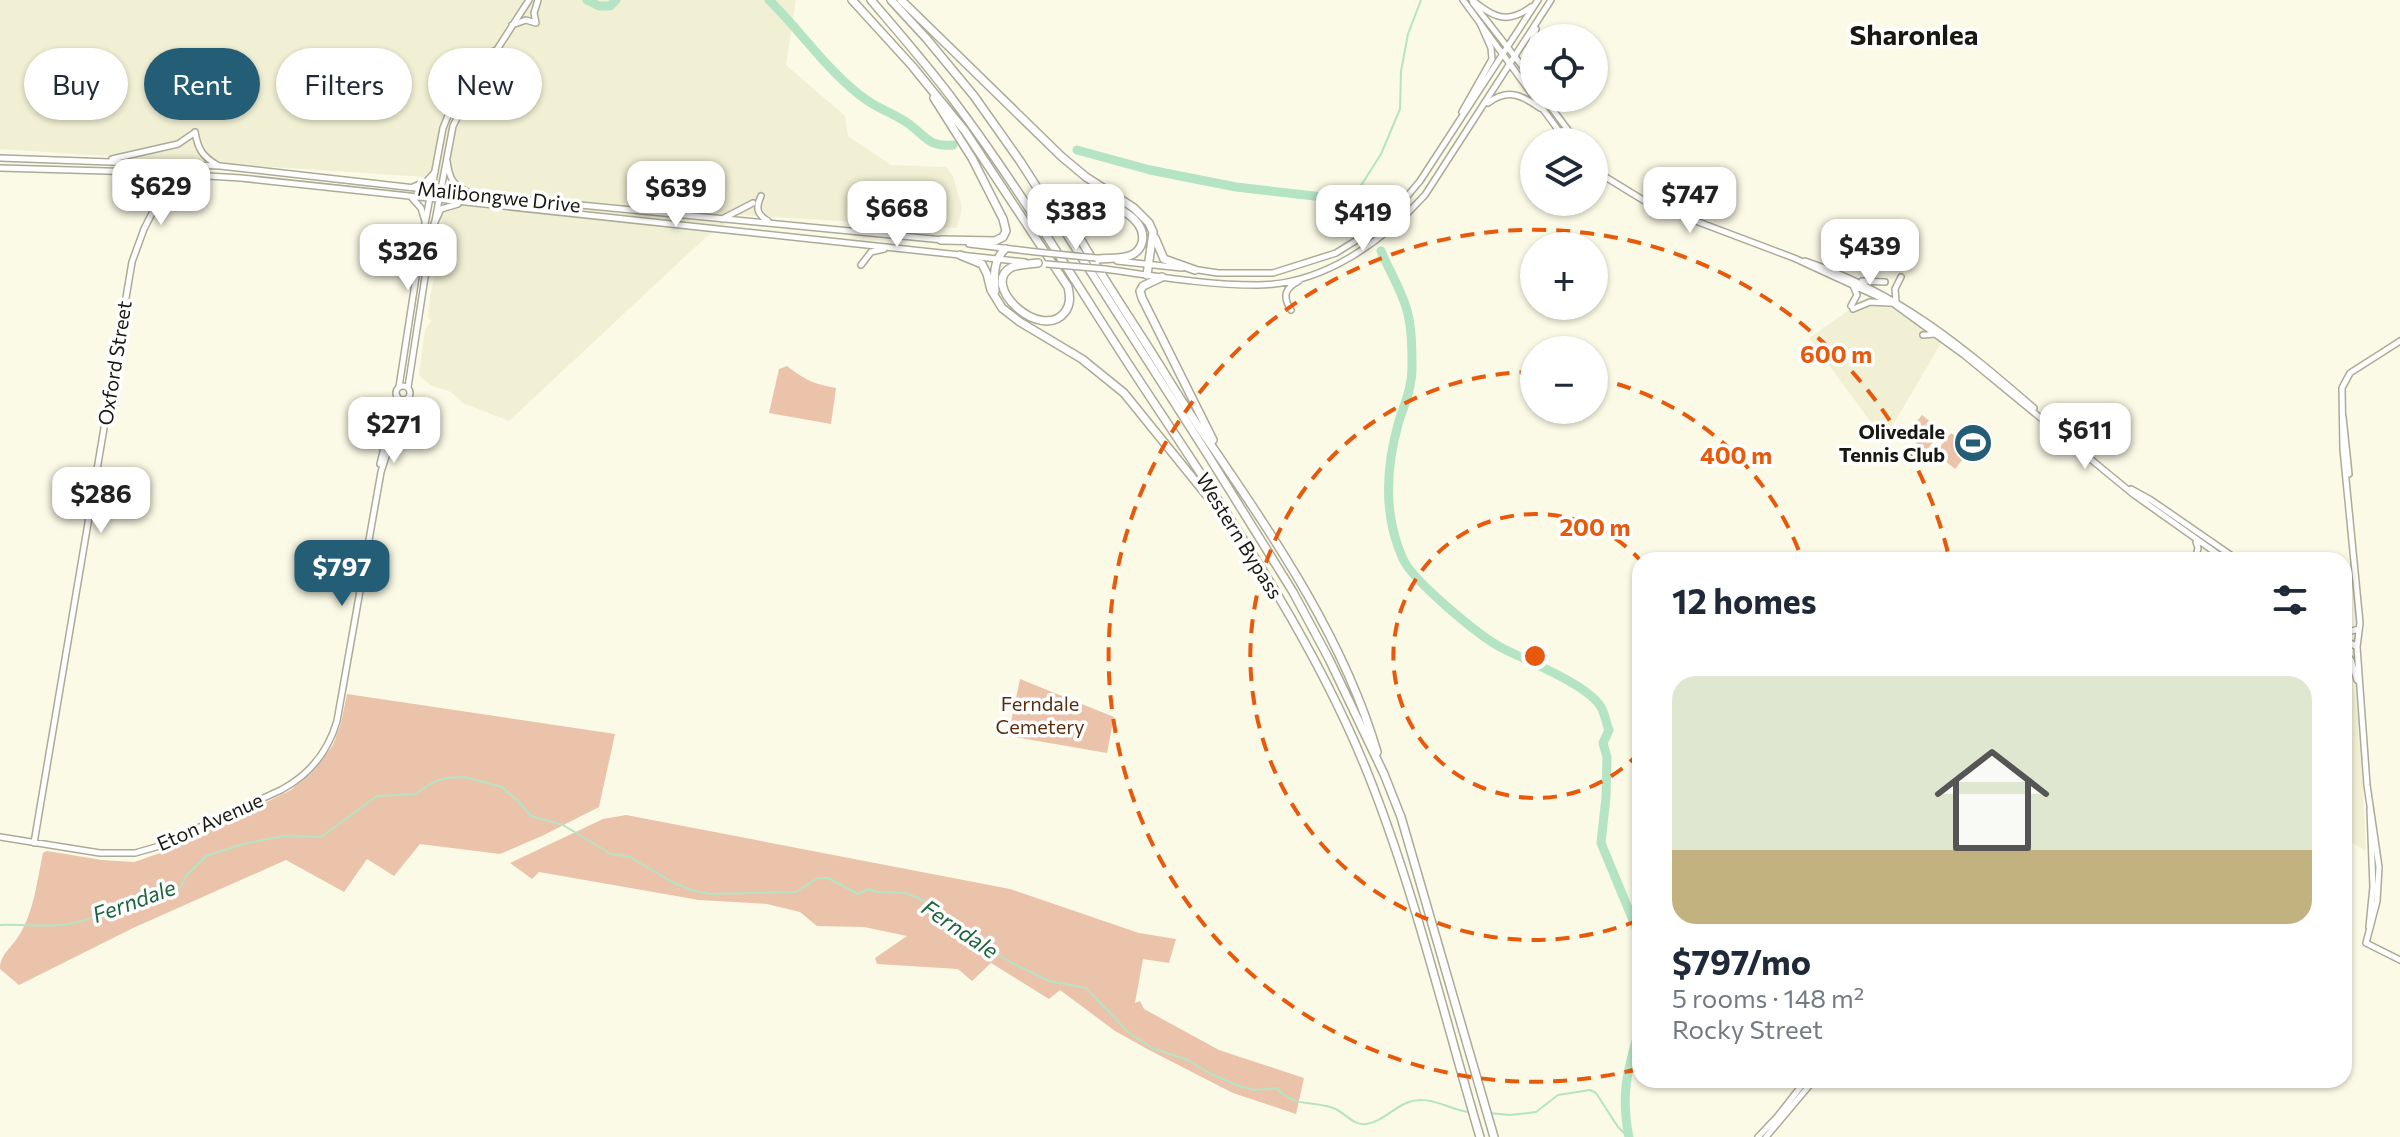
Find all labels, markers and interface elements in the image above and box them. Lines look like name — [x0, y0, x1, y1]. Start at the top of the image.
district label: Sharonlea — [1850, 17, 1979, 51]
map controls — [1520, 24, 1608, 424]
button: locate — [1520, 24, 1608, 112]
chip: Buy — [24, 48, 128, 120]
chip: Rent — [144, 48, 260, 120]
chip: Filters — [276, 48, 412, 120]
chip: New — [428, 48, 542, 120]
button: layers — [1520, 128, 1608, 216]
pin: $629 — [114, 159, 208, 227]
pin: $639 — [629, 161, 723, 229]
pin: $747 — [1643, 167, 1737, 235]
text: $629 — [130, 169, 192, 200]
text: $639 — [645, 171, 707, 202]
street label: Malibongwe Drive — [416, 175, 582, 217]
text: $747 — [1661, 177, 1719, 208]
pin: $668 — [850, 181, 944, 249]
pin: $383 — [1029, 184, 1123, 252]
pin: $419 — [1316, 185, 1410, 253]
text: $668 — [865, 191, 929, 222]
text: $383 — [1045, 194, 1107, 225]
text: $419 — [1334, 195, 1392, 226]
pin: $439 — [1823, 219, 1917, 287]
pin: $326 — [361, 224, 455, 292]
text: $439 — [1839, 229, 1901, 260]
button: + — [1520, 232, 1608, 320]
text: $326 — [378, 234, 438, 265]
street label: Oxford Street — [92, 299, 136, 427]
button: − — [1520, 336, 1608, 424]
text: 600 m — [1800, 339, 1872, 368]
pin: $271 — [347, 397, 441, 465]
pin: $611 — [2038, 403, 2132, 471]
text: $271 — [366, 407, 422, 438]
text: $611 — [2058, 413, 2112, 444]
place label: Olivedale Tennis Club — [1839, 419, 1945, 466]
sports icon: Olivedale Tennis Club — [1952, 422, 1994, 464]
text: 400 m — [1700, 440, 1772, 469]
pin: $286 — [54, 467, 148, 535]
street label: Western Bypass — [1191, 468, 1288, 603]
text: $286 — [70, 477, 132, 508]
text: 200 m — [1560, 512, 1630, 541]
pin: $797 — [295, 540, 389, 608]
text: $797 — [312, 550, 372, 581]
icon: filters — [2268, 578, 2312, 622]
text: 12 homes — [1672, 579, 1817, 621]
centre of rings — [1521, 642, 1549, 670]
park label: Ferndale Cemetery — [995, 691, 1085, 738]
icon: home — [1920, 728, 2064, 872]
street label: Eton Avenue — [153, 787, 266, 855]
water label: Ferndale — [89, 873, 179, 928]
water label: Ferndale — [917, 893, 1004, 964]
text: $797/mo — [1672, 940, 1811, 982]
text: 5 rooms · 148 m² — [1672, 982, 1864, 1013]
text: Rocky Street — [1672, 1013, 1823, 1044]

